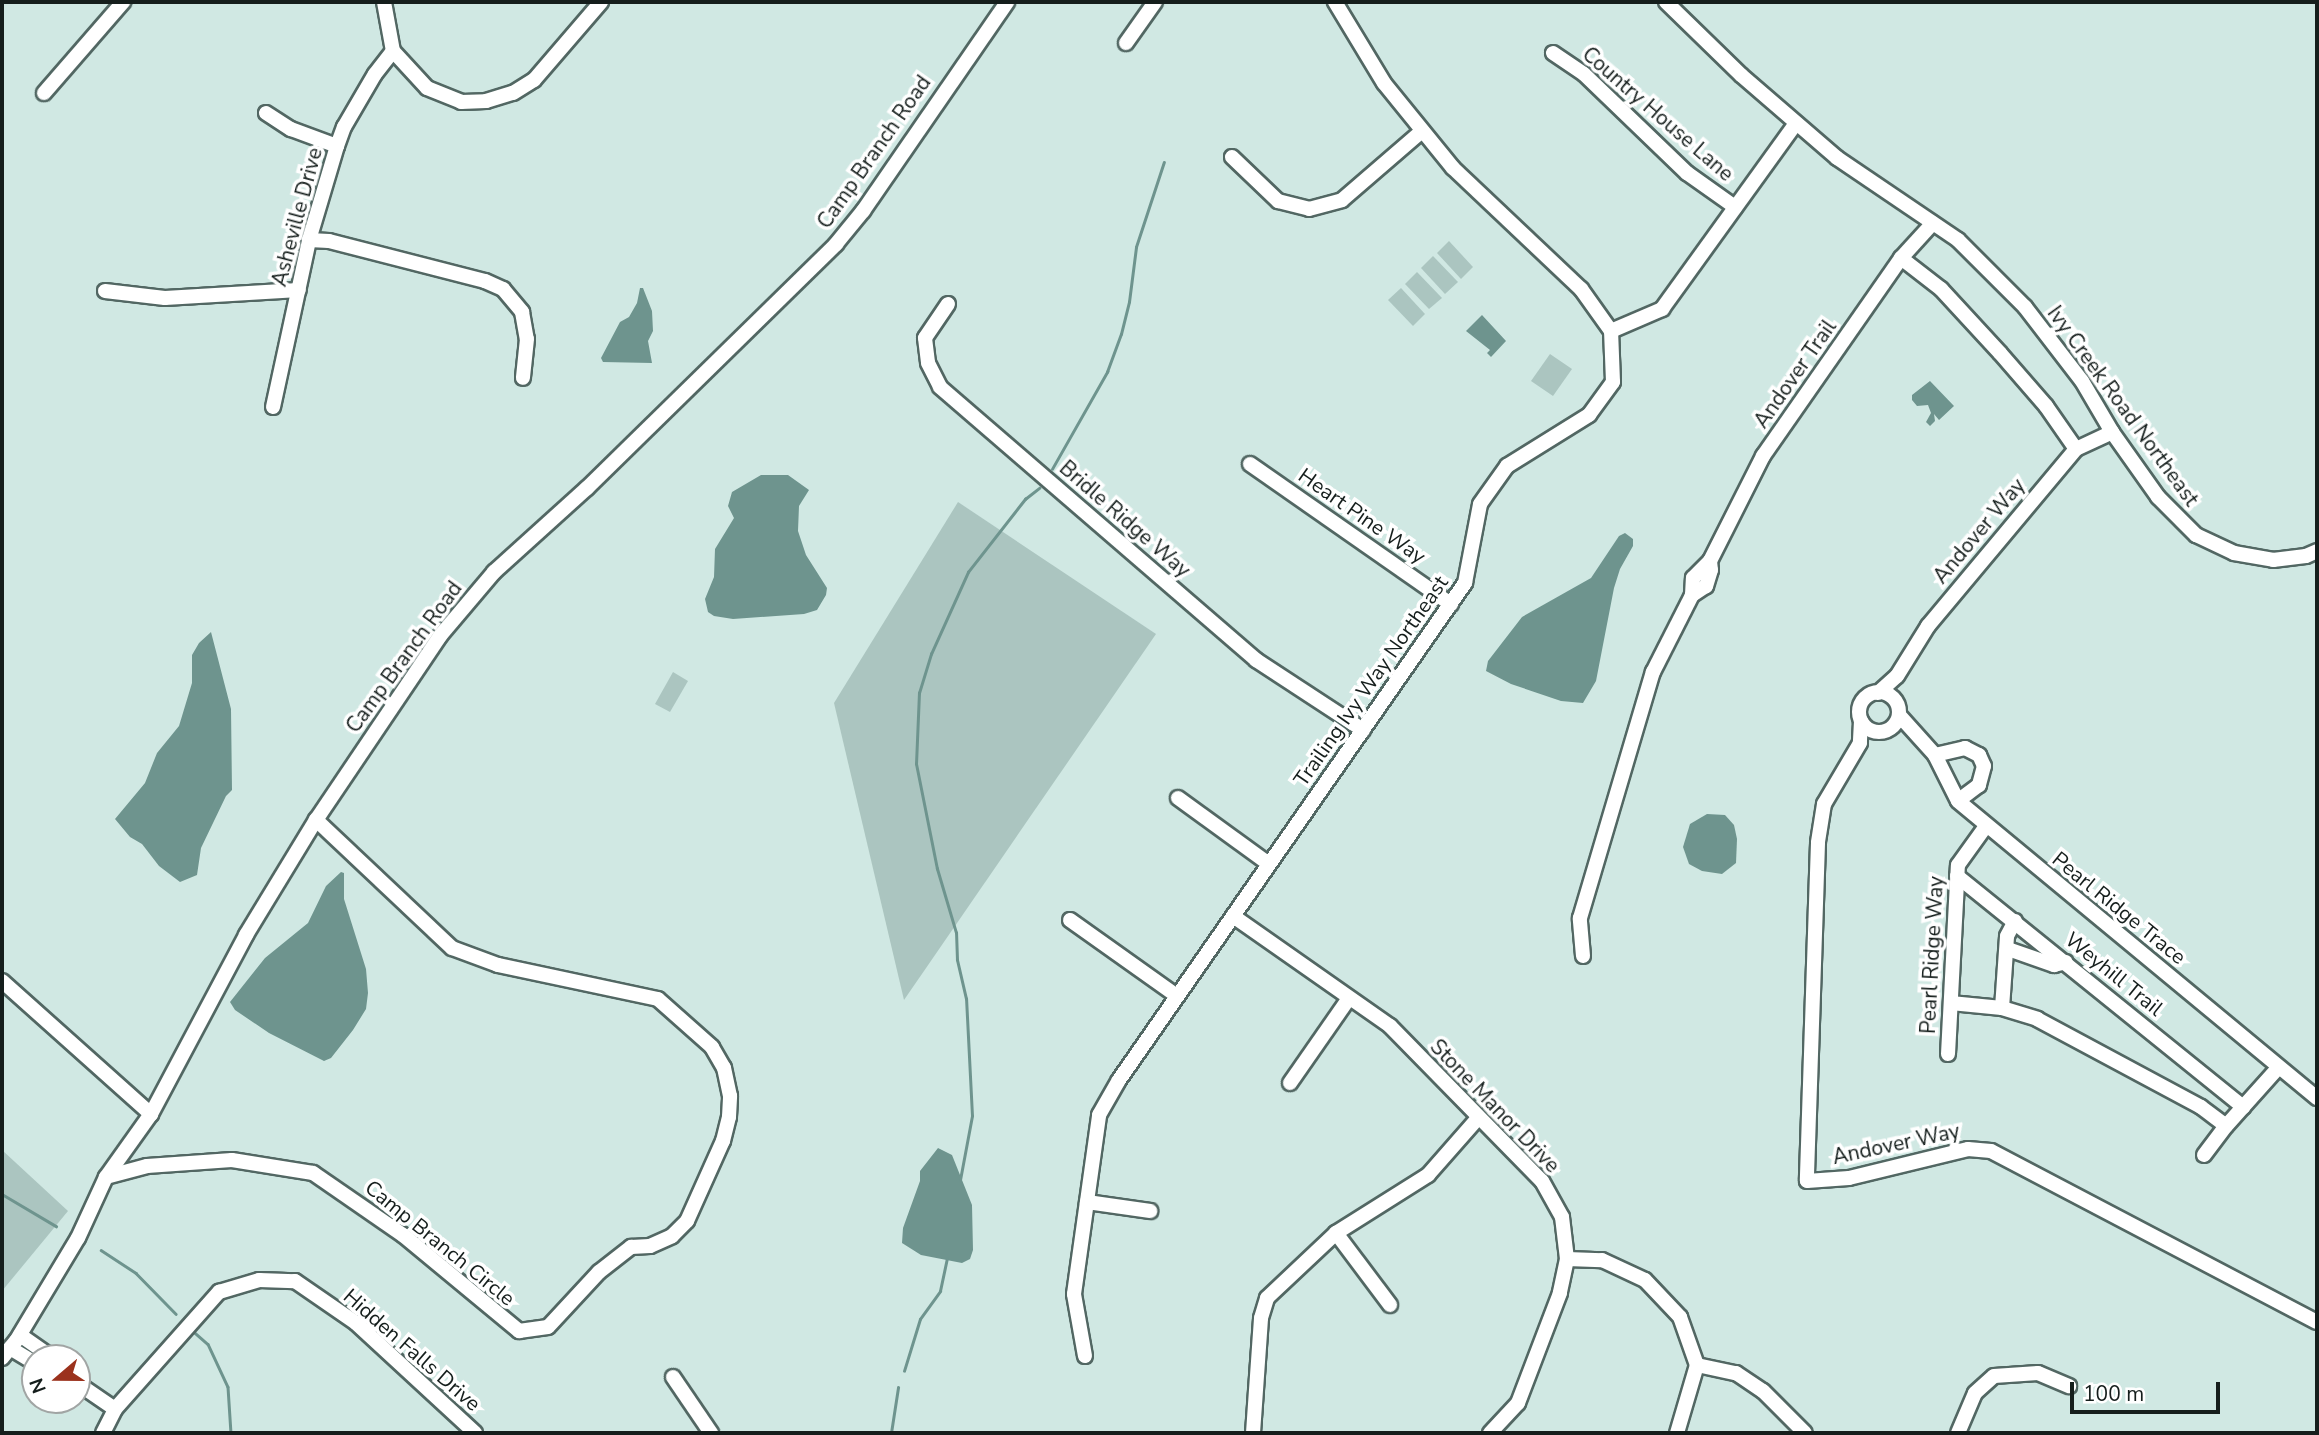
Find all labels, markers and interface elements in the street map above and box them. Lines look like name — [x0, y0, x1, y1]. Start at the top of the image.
street label: Country House Lane — [1577, 41, 1739, 187]
street label: Camp Branch Road — [812, 71, 936, 233]
street label: Asheville Drive — [266, 145, 328, 289]
street label: Ivy Creek Road Northeast — [2042, 301, 2204, 511]
street label: Andover Trail — [1748, 315, 1842, 433]
street label: Bridle Ridge Way — [1054, 455, 1196, 583]
street label: Heart Pine Way — [1294, 463, 1430, 569]
street label: Andover Way — [1928, 473, 2030, 589]
street label: Trailing Ivy Way Northeast — [1289, 571, 1453, 791]
street label: Camp Branch Road — [341, 576, 467, 738]
street label: Pearl Ridge Trace — [2047, 846, 2191, 970]
street label: Pearl Ridge Way — [1915, 875, 1949, 1035]
street label: Weyhill Trail — [2060, 927, 2168, 1021]
street label: Stone Manor Drive — [1425, 1034, 1565, 1178]
street label: Andover Way — [1830, 1118, 1962, 1170]
street label: Camp Branch Circle — [360, 1175, 520, 1311]
street label: Hidden Falls Drive — [338, 1284, 486, 1416]
north arrow — [21, 1344, 91, 1414]
scale bar — [2074, 1368, 2224, 1412]
text: N — [23, 1374, 53, 1397]
text: 100 m — [2083, 1380, 2144, 1408]

